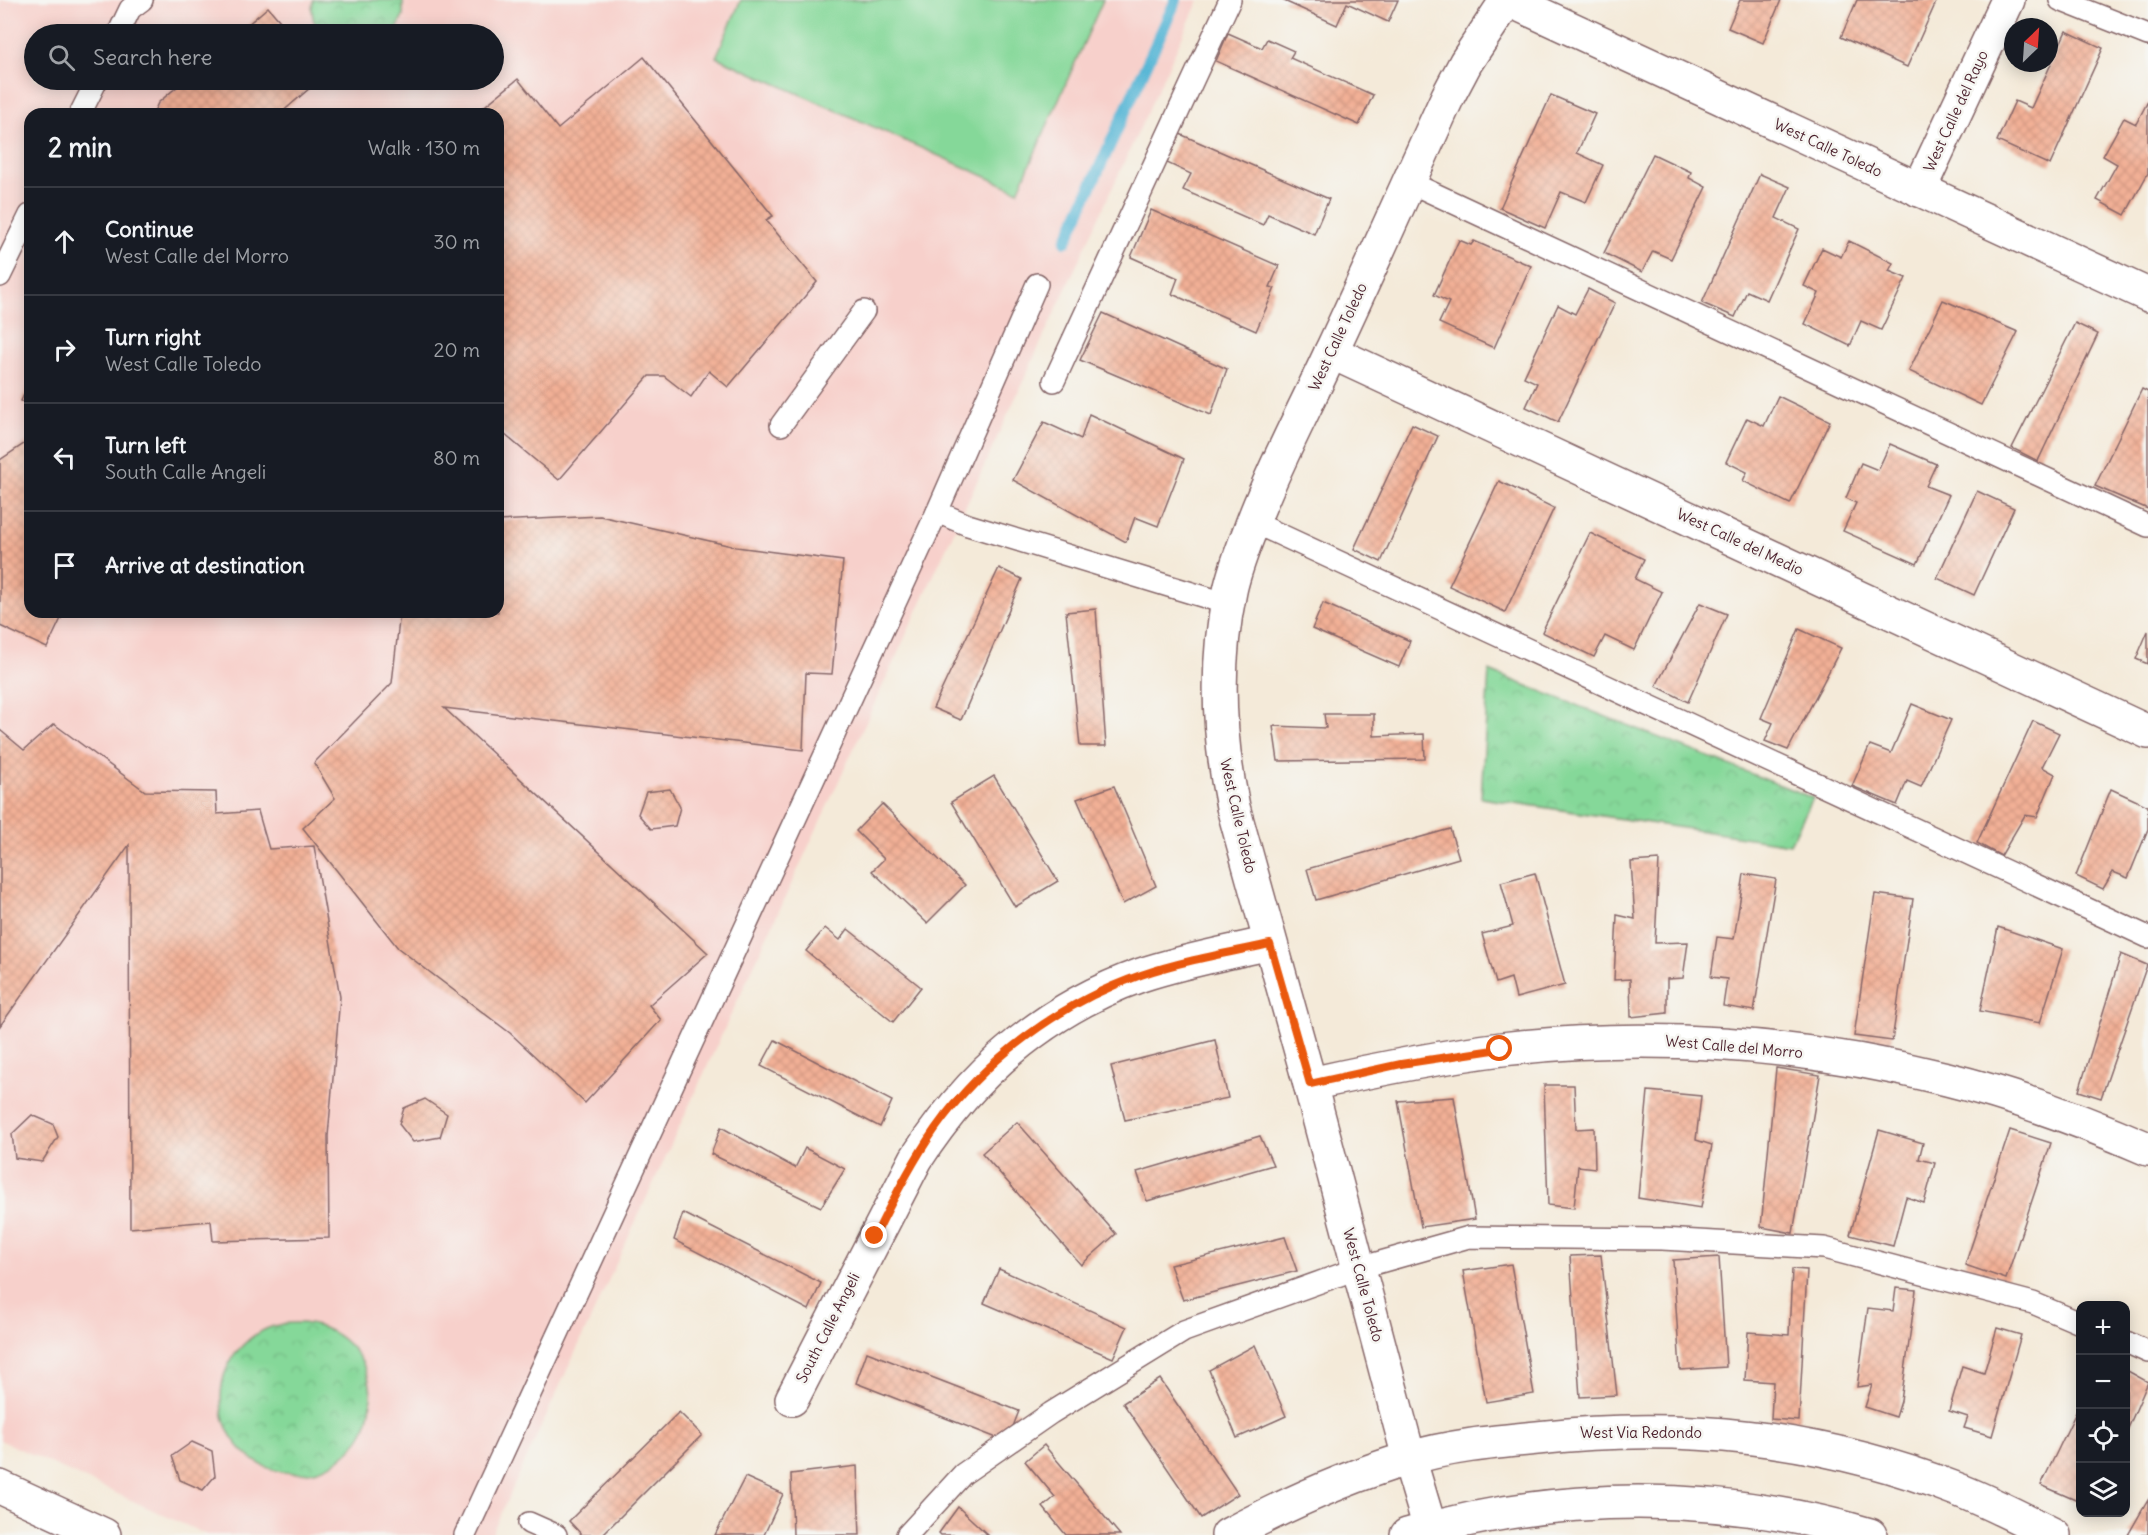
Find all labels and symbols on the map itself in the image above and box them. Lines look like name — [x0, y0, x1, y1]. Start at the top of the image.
north arrow — [2004, 18, 2058, 72]
street label: West Calle del Rayo — [1919, 47, 1992, 175]
street label: West Calle Toledo — [1771, 114, 1885, 181]
street label: West Calle Toledo — [1304, 280, 1371, 394]
street label: West Calle del Medio — [1674, 504, 1807, 579]
street label: West Calle Toledo — [1216, 757, 1261, 875]
street label: West Calle del Morro — [1664, 1031, 1804, 1062]
route start — [1486, 1035, 1512, 1061]
route end — [861, 1222, 887, 1248]
street label: West Calle Toledo — [1339, 1226, 1388, 1344]
street label: South Calle Angeli — [792, 1270, 863, 1386]
street label: West Via Redondo — [1580, 1423, 1702, 1442]

